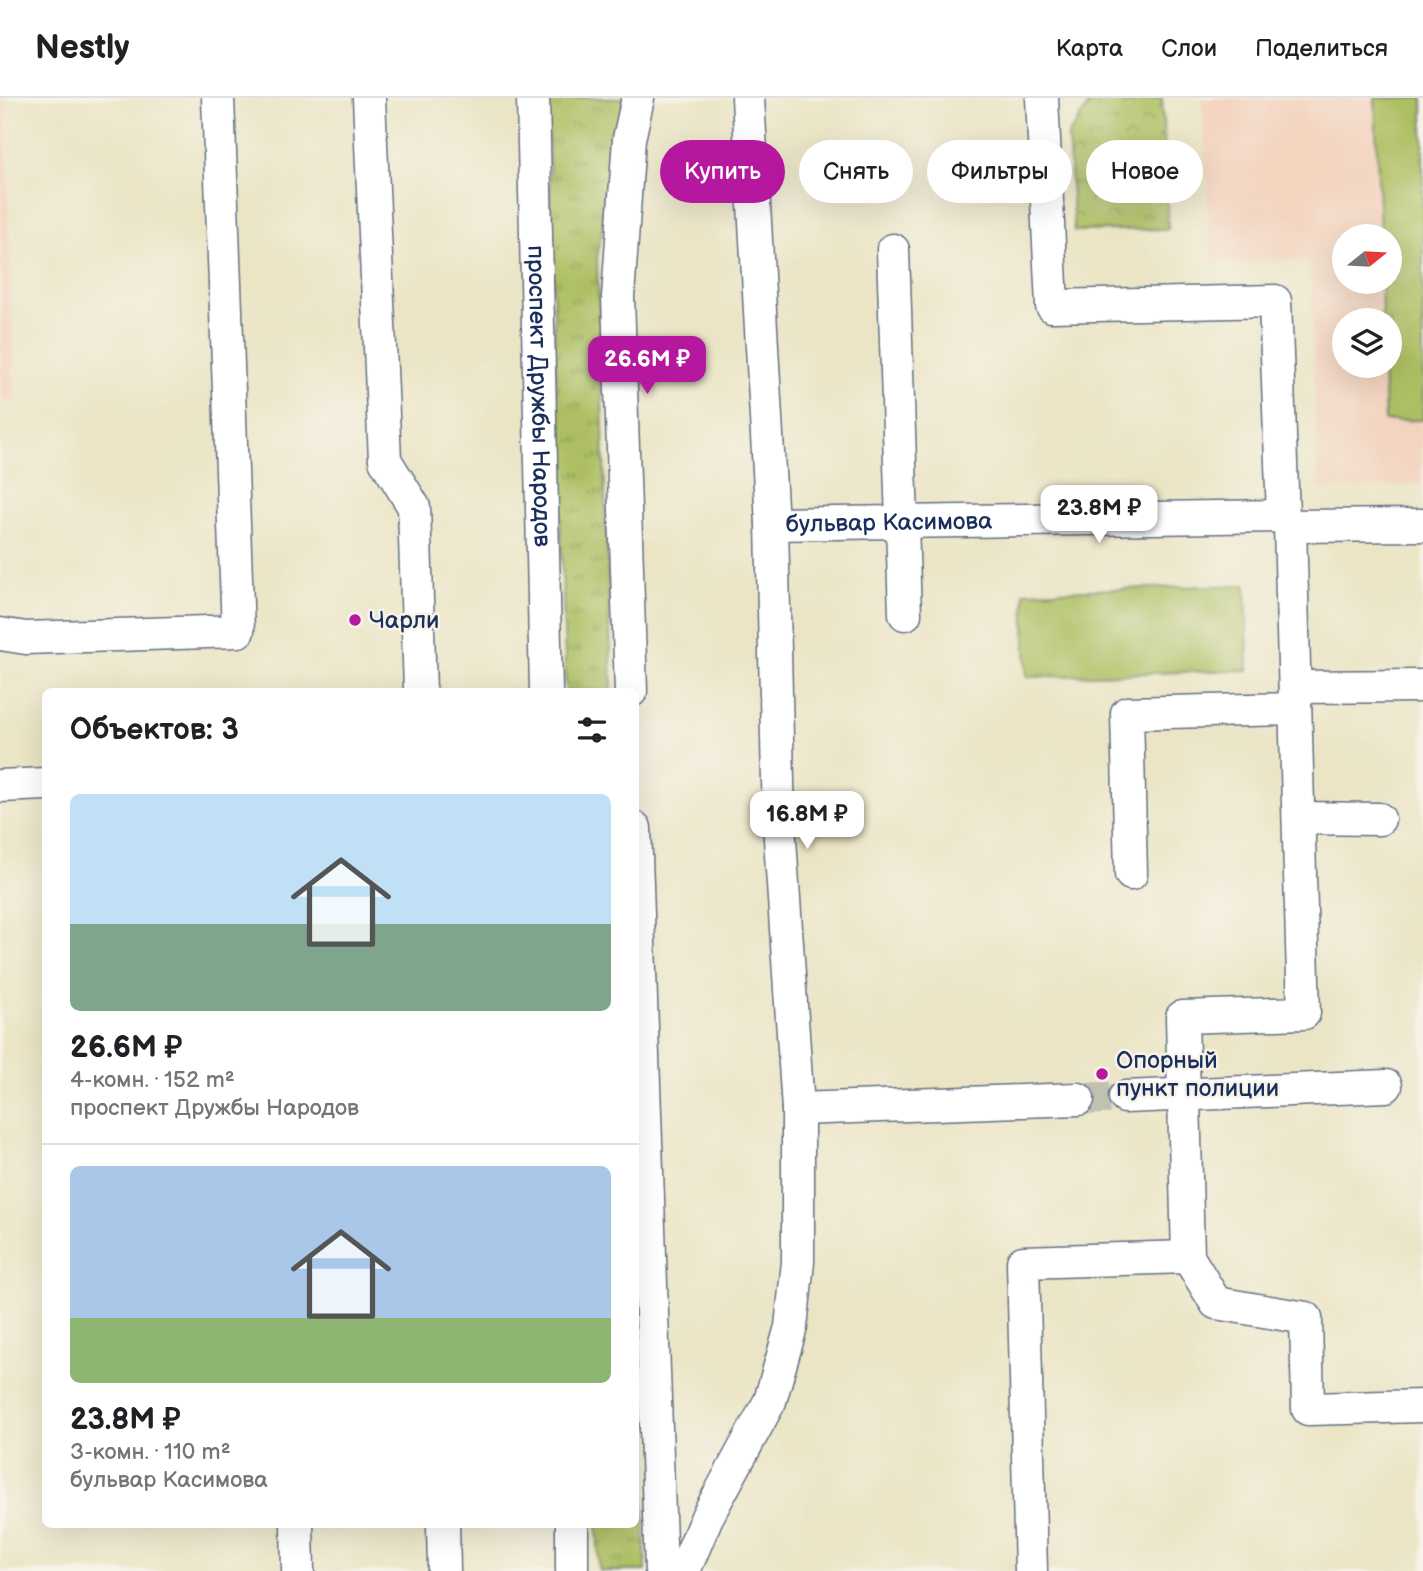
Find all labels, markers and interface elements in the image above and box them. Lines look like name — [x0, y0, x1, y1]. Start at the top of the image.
text: Nestly — [35, 28, 129, 68]
text: Карта — [1056, 34, 1123, 63]
text: Слои — [1161, 34, 1217, 63]
text: Поделиться — [1255, 34, 1388, 63]
chip: Купить — [660, 140, 785, 203]
chip: Снять — [799, 140, 913, 203]
chip: Фильтры — [927, 140, 1072, 203]
chip: Новое — [1086, 140, 1203, 203]
north arrow — [1332, 224, 1402, 294]
map controls — [1332, 224, 1402, 378]
street label: проспект Дружбы Народов — [521, 245, 557, 548]
button: layers — [1332, 308, 1402, 378]
pin: 26.6M ₽ — [582, 336, 712, 396]
text: 26.6M ₽ — [604, 345, 690, 373]
pin: 23.8M ₽ — [1034, 486, 1164, 545]
text: 23.8M ₽ — [1057, 494, 1141, 522]
street label: бульвар Касимова — [786, 507, 992, 539]
place label: Чарли — [369, 606, 439, 635]
marker: Чарли — [347, 612, 363, 628]
icon: filters — [573, 711, 611, 749]
text: Объектов: 3 — [70, 712, 239, 748]
pin: 16.8M ₽ — [742, 792, 872, 851]
text: 16.8M ₽ — [766, 800, 848, 828]
icon: home — [278, 839, 404, 965]
text: 26.6M ₽ — [70, 1030, 182, 1066]
place label: Опорный пункт полиции — [1116, 1046, 1279, 1103]
text: 4-комн. · 152 m² — [70, 1066, 235, 1094]
marker: Опорный пункт полиции — [1094, 1066, 1110, 1082]
text: проспект Дружбы Народов — [70, 1094, 359, 1122]
icon: home — [278, 1211, 404, 1337]
text: 23.8M ₽ — [70, 1402, 181, 1438]
text: 3-комн. · 110 m² — [70, 1438, 231, 1466]
text: бульвар Касимова — [70, 1466, 268, 1494]

